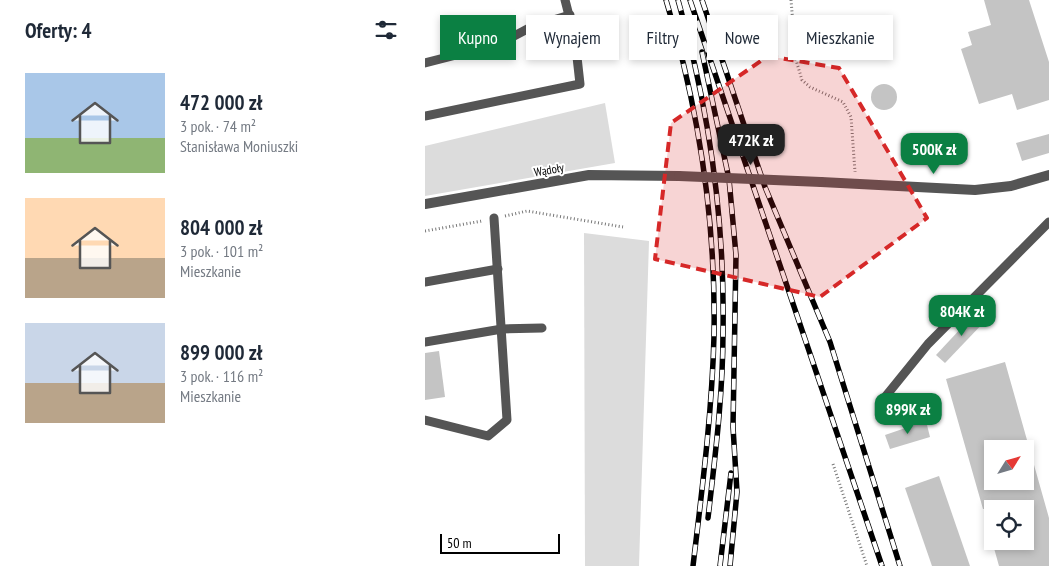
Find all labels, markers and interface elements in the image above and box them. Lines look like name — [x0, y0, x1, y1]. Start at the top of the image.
chip: Kupno — [440, 15, 516, 60]
chip: Wynajem — [526, 15, 619, 60]
chip: Filtry — [629, 15, 697, 60]
chip: Nowe — [707, 15, 778, 60]
chip: Mieszkanie — [788, 15, 893, 60]
icon: filters — [372, 16, 400, 44]
text: Oferty: 4 — [25, 17, 92, 44]
text: 472 000 zł — [180, 89, 262, 116]
icon: home — [65, 93, 125, 153]
text: 3 pok. · 74 m² — [180, 116, 256, 136]
pin: 472K zł — [705, 124, 797, 166]
text: 472K zł — [729, 130, 773, 150]
pin: 500K zł — [888, 132, 980, 175]
text: Stanisława Moniuszki — [180, 136, 298, 156]
text: 500K zł — [912, 139, 956, 159]
street label: Wądoły — [533, 159, 566, 180]
text: 804 000 zł — [180, 214, 262, 241]
icon: home — [65, 218, 125, 278]
text: 3 pok. · 101 m² — [180, 241, 263, 261]
text: Mieszkanie — [180, 261, 241, 281]
pin: 804K zł — [916, 294, 1008, 337]
text: 804K zł — [940, 301, 984, 321]
text: 899 000 zł — [180, 339, 262, 366]
icon: home — [65, 343, 125, 403]
text: 3 pok. · 116 m² — [180, 366, 263, 386]
text: Mieszkanie — [180, 386, 241, 406]
pin: 899K zł — [862, 392, 954, 435]
text: 899K zł — [886, 399, 930, 419]
north arrow — [984, 440, 1034, 490]
map controls — [984, 440, 1034, 550]
button: locate — [984, 500, 1034, 550]
scale bar — [440, 531, 560, 554]
text: 50 m — [447, 534, 472, 552]

